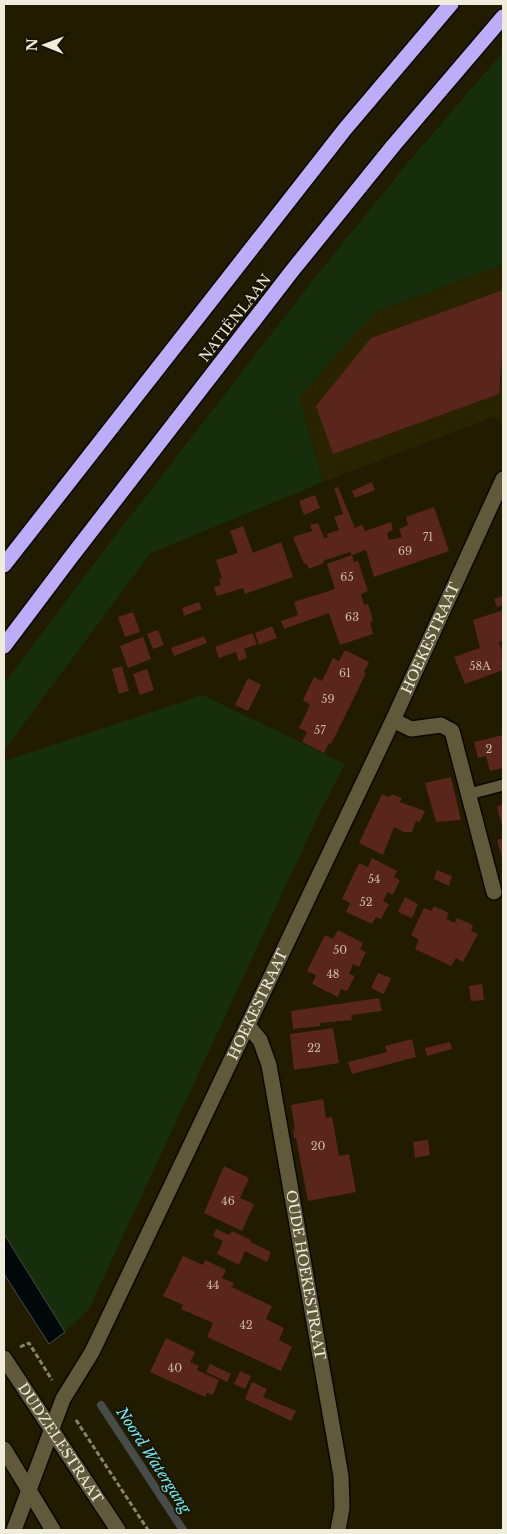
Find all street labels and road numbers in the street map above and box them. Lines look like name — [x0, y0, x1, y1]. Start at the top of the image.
street label: NATIËNLAAN — [195, 270, 275, 366]
street label: HOEKESTRAAT — [397, 580, 463, 697]
street label: HOEKESTRAAT — [224, 946, 291, 1063]
street label: OUDE HOEKESTRAAT — [282, 1189, 329, 1361]
street label: DUDZELESTRAAT — [14, 1379, 107, 1507]

